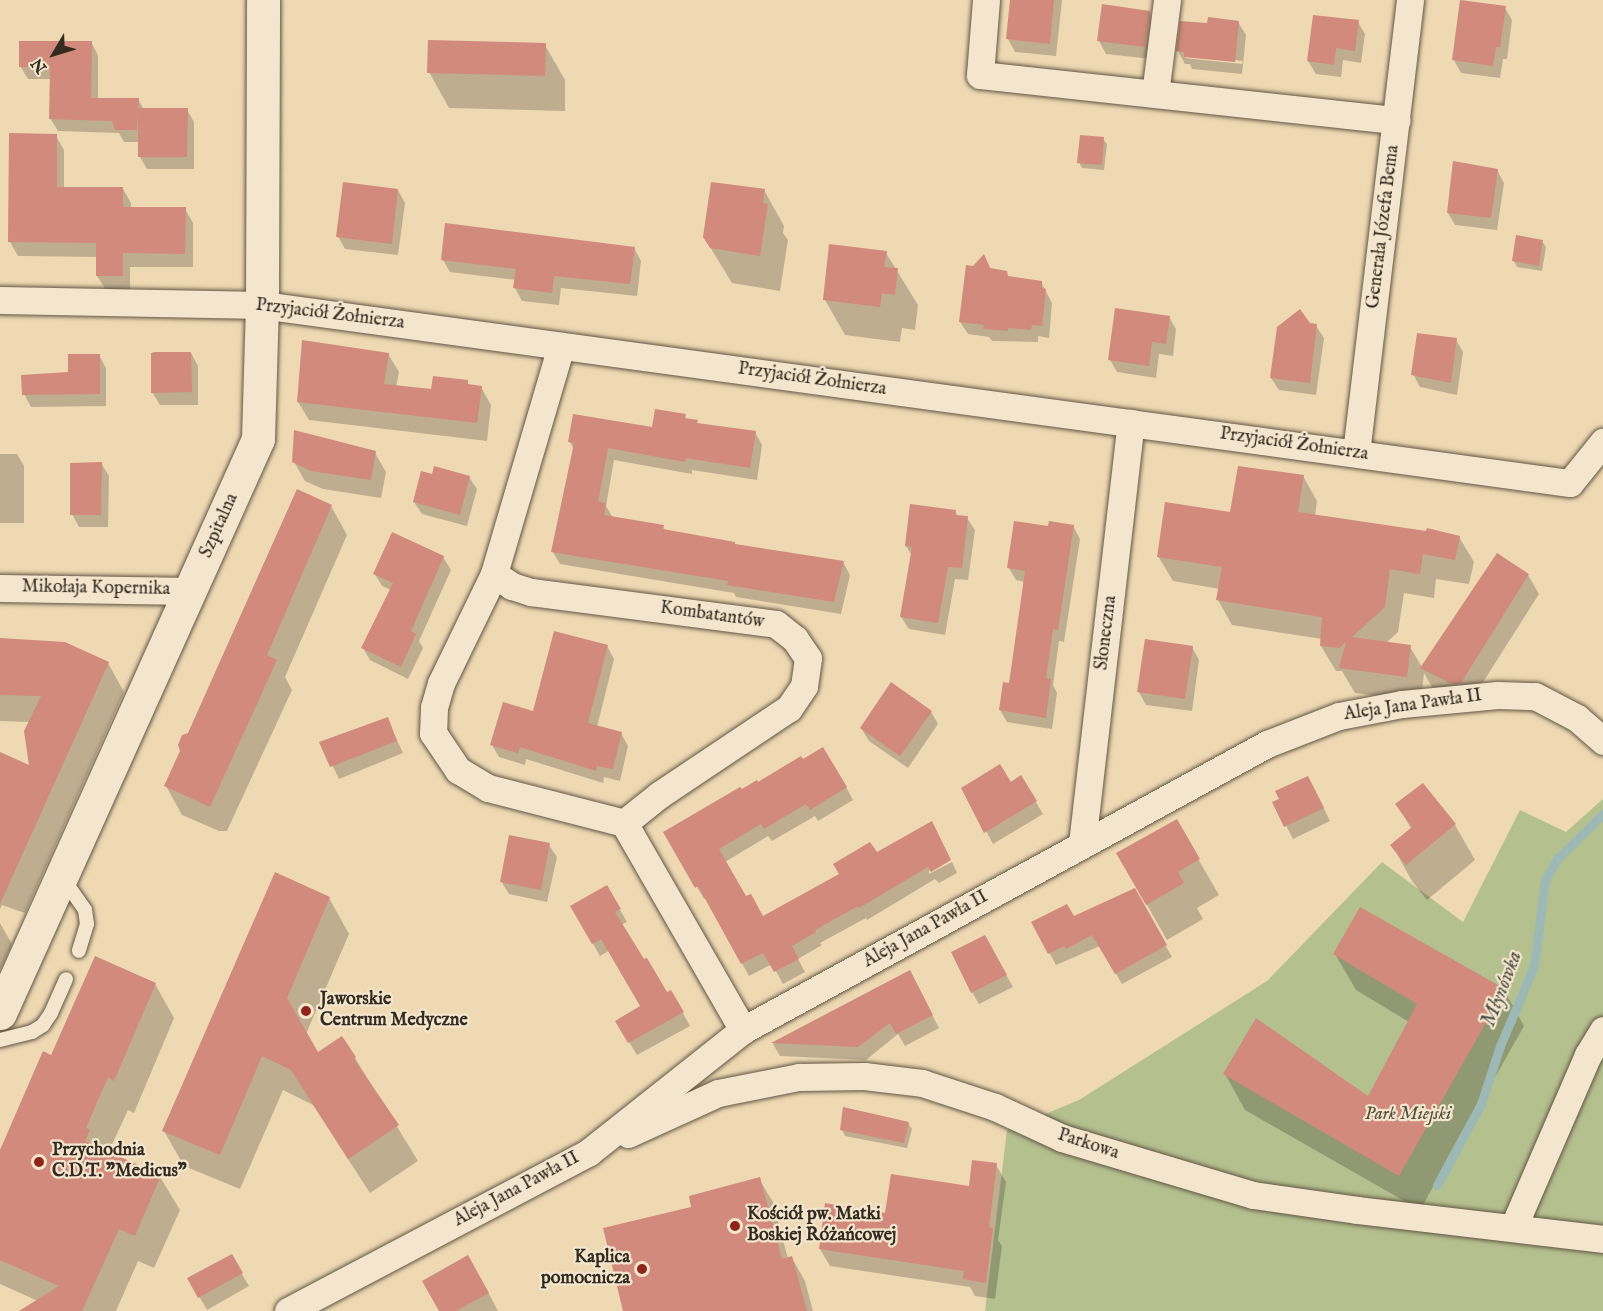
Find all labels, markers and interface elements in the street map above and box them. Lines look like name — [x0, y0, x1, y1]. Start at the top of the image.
north arrow — [24, 24, 84, 84]
text: N — [28, 53, 52, 77]
street label: Generała Józefa Bema — [1363, 144, 1405, 310]
street label: Przyjaciół Żołnierza — [254, 295, 406, 335]
street label: Przyjaciół Żołnierza — [736, 359, 888, 401]
street label: Przyjaciół Żołnierza — [1218, 424, 1370, 466]
street label: Szpitalna — [196, 490, 244, 562]
street label: Mikołaja Kopernika — [22, 577, 170, 601]
street label: Słoneczna — [1092, 594, 1122, 672]
street label: Kombatantów — [659, 598, 765, 634]
street label: Aleja Jana Pawła II — [1343, 686, 1483, 726]
street label: Aleja Jana Pawła II — [860, 887, 992, 973]
water label: Młynówka — [1477, 948, 1527, 1030]
place label: Jaworskie Centrum Medyczne — [320, 990, 468, 1032]
marker: Jaworskie Centrum Medyczne — [297, 1002, 315, 1020]
park label: Park Miejski — [1365, 1104, 1451, 1126]
street label: Parkowa — [1055, 1125, 1121, 1165]
place label: Przychodnia C.D.T. "Medicus" — [52, 1141, 187, 1184]
street label: Aleja Jana Pawła II — [451, 1148, 583, 1232]
marker: Przychodnia C.D.T. "Medicus" — [30, 1153, 48, 1171]
place label: Kościół pw. Matki Boskiej Różańcowej — [747, 1205, 896, 1248]
marker: Kościół pw. Matki Boskiej Różańcowej — [728, 1219, 742, 1233]
place label: Kaplica pomocnicza — [541, 1248, 630, 1290]
marker: Kaplica pomocnicza — [635, 1262, 649, 1276]

